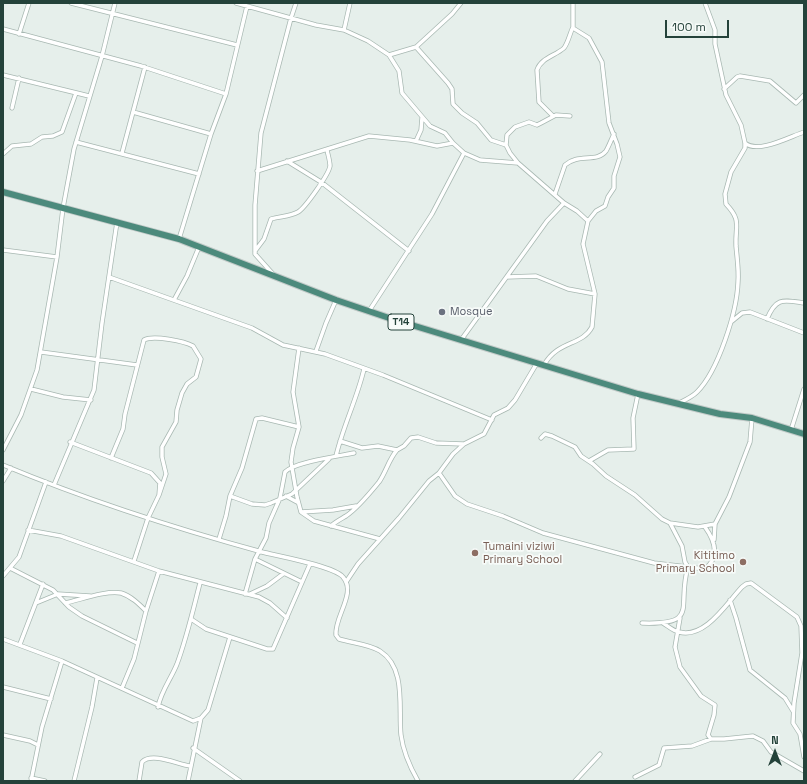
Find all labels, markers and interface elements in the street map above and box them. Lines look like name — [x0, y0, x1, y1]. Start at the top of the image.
scale bar — [667, 12, 731, 38]
text: 100 m — [672, 19, 706, 35]
place label: Mosque — [450, 305, 492, 319]
marker: Mosque — [437, 307, 447, 317]
road number: T14 — [388, 314, 414, 330]
place label: Tumaini viziwi Primary School — [483, 540, 562, 566]
marker: Tumaini viziwi Primary School — [470, 548, 480, 558]
place label: Kititimo Primary School — [656, 549, 735, 575]
marker: Kititimo Primary School — [738, 557, 748, 567]
north arrow — [755, 732, 795, 772]
text: N — [771, 733, 779, 747]

